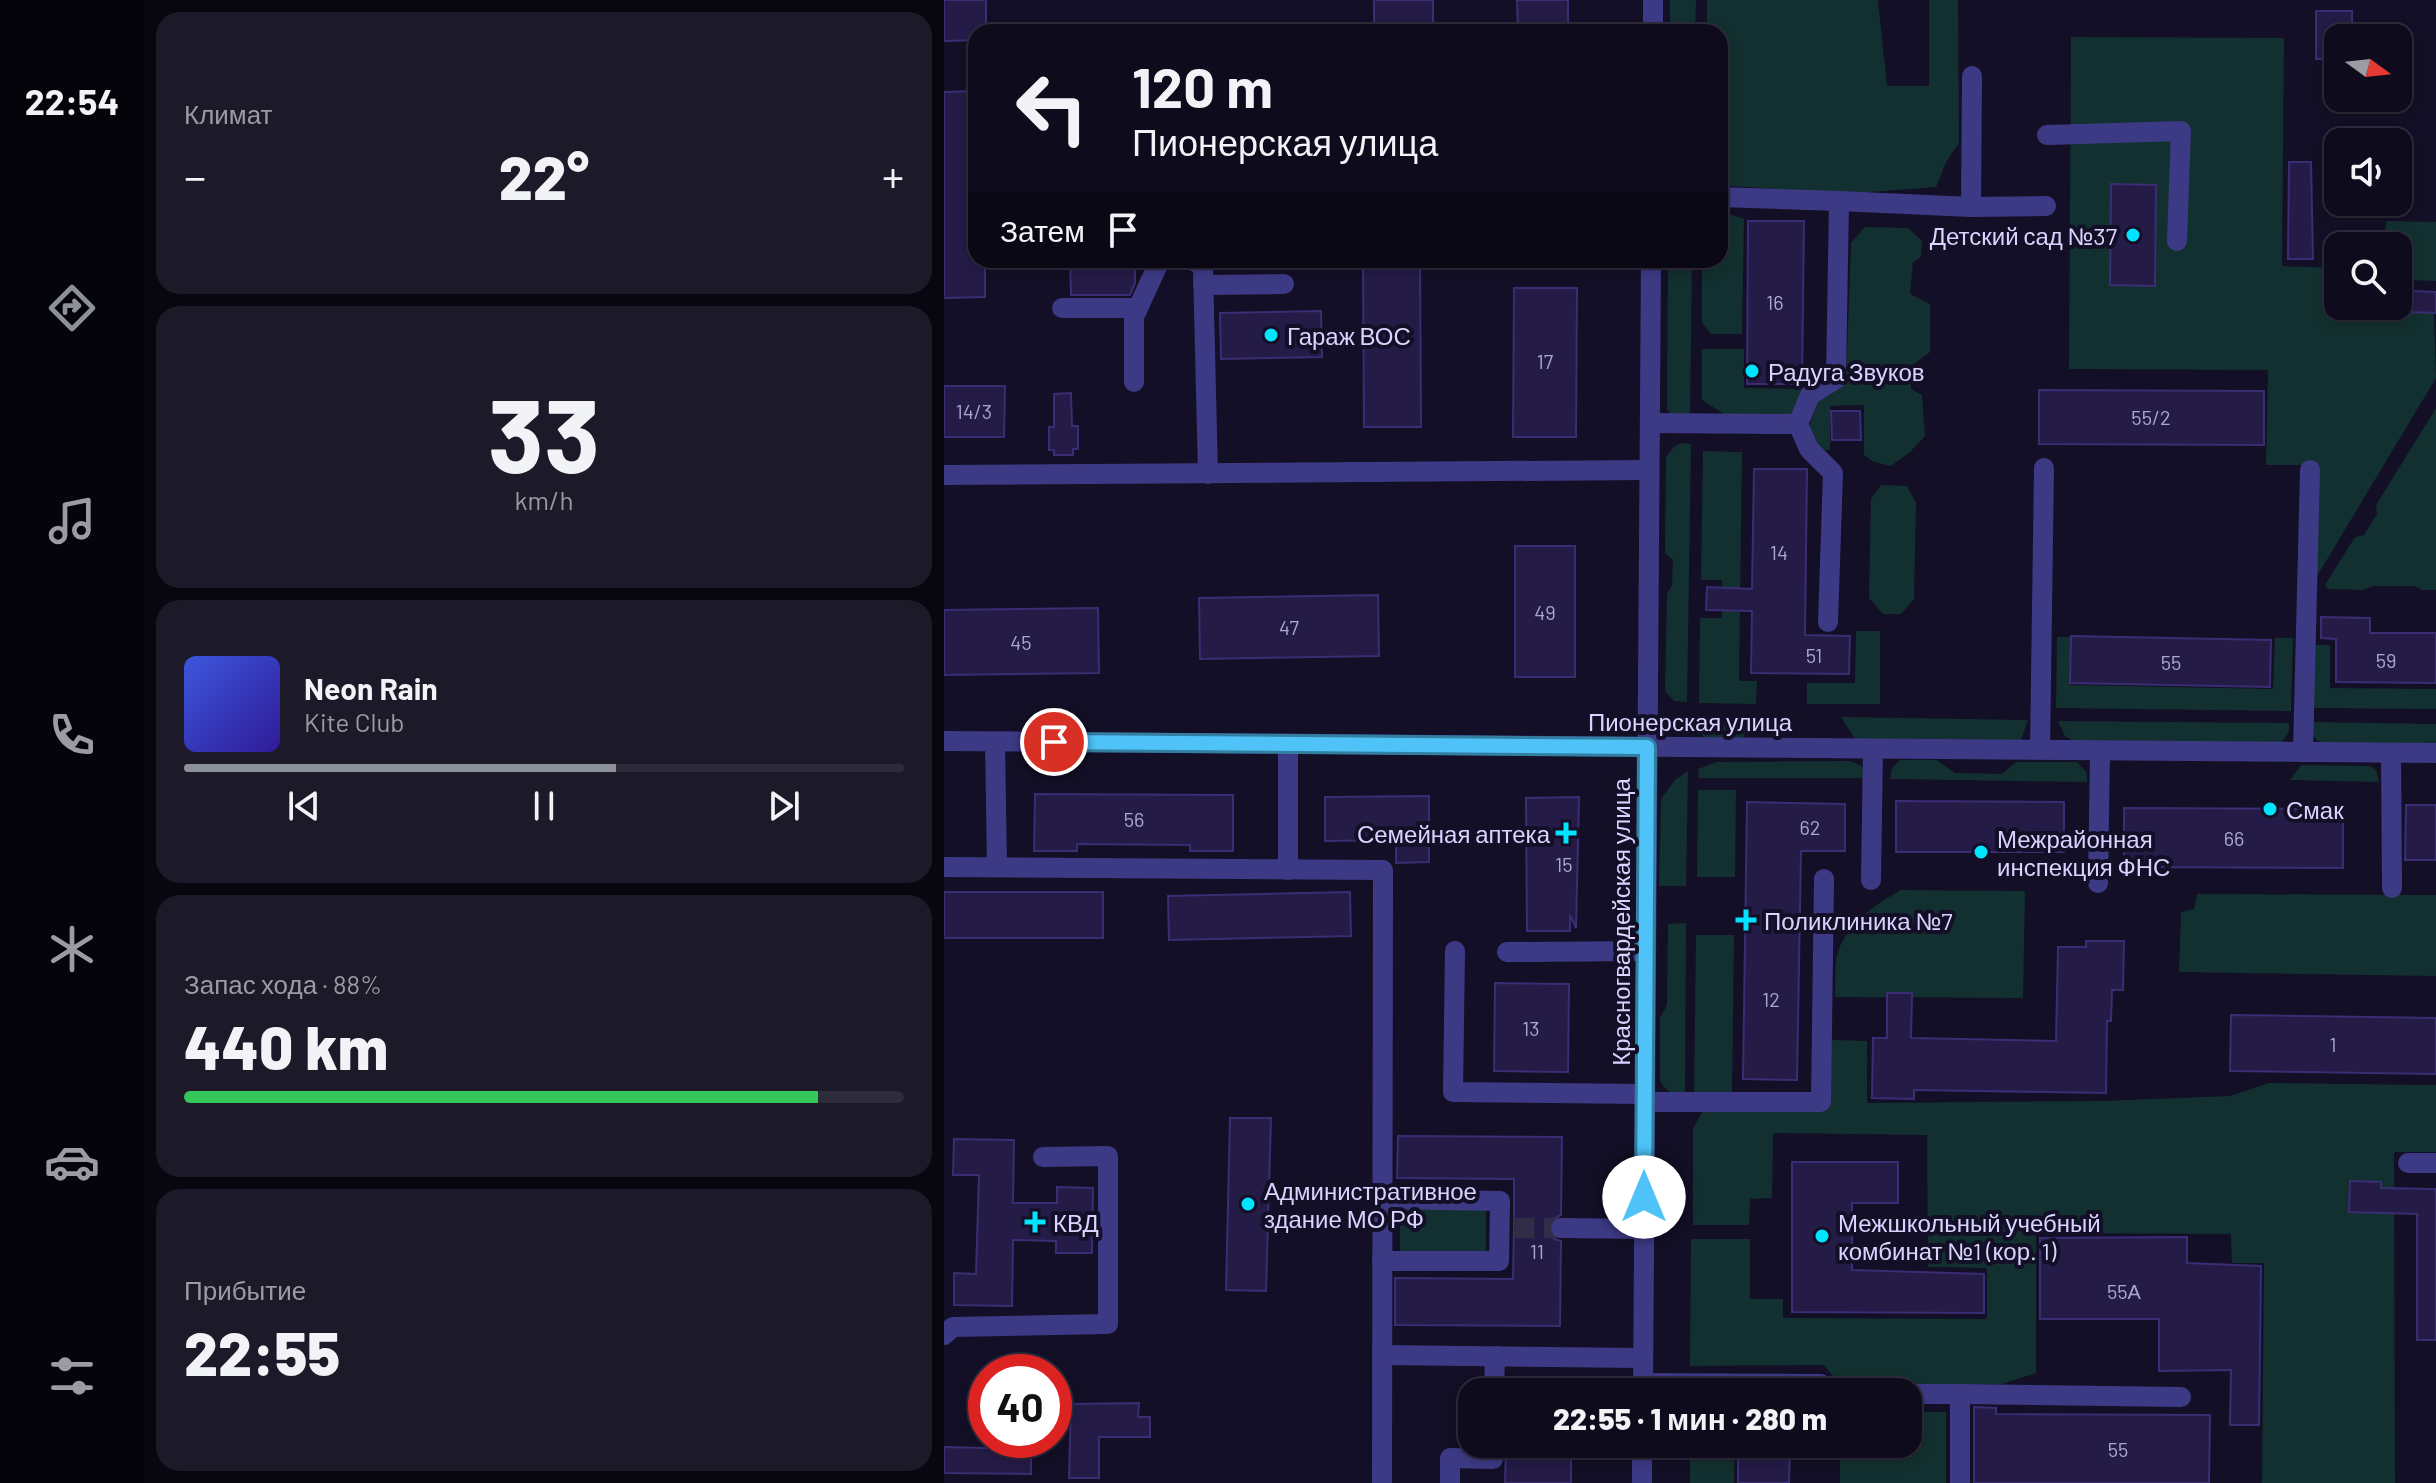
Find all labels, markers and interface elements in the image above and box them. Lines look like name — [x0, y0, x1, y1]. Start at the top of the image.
north arrow — [2324, 24, 2412, 112]
map controls — [2324, 24, 2412, 320]
text: 120 m — [1132, 52, 1273, 119]
icon: left — [1000, 56, 1104, 160]
text: 22:54 — [25, 79, 119, 122]
text: Климат — [184, 98, 273, 129]
text: Пионерская улица — [1132, 120, 1438, 163]
button: sound — [2324, 128, 2412, 216]
text: 22° — [499, 140, 589, 212]
text: − — [184, 149, 206, 202]
text: + — [882, 149, 904, 202]
icon: arrive — [1101, 208, 1145, 252]
text: Затем — [1000, 212, 1085, 248]
place label: Детский сад №37 — [1930, 221, 2117, 250]
marker: Детский сад №37 — [2124, 226, 2142, 244]
button: search — [2324, 232, 2412, 320]
icon: directions — [44, 280, 100, 336]
house number: 16 — [1766, 290, 1784, 314]
place label: Гараж ВОС — [1287, 321, 1411, 350]
marker: Гараж ВОС — [1262, 326, 1280, 344]
house number: 17 — [1537, 349, 1554, 373]
place label: Радуга Звуков — [1768, 357, 1925, 386]
marker: Радуга Звуков — [1743, 362, 1761, 380]
text: 33 — [488, 369, 600, 494]
house number: 14/3 — [956, 399, 992, 423]
house number: 55/2 — [2131, 405, 2171, 429]
text: km/h — [515, 484, 573, 515]
icon: music — [44, 493, 100, 549]
house number: 14 — [1770, 540, 1788, 564]
house number: 49 — [1534, 600, 1556, 624]
house number: 47 — [1279, 615, 1299, 639]
house number: 45 — [1010, 630, 1032, 654]
house number: 51 — [1806, 643, 1822, 667]
house number: 59 — [2376, 648, 2396, 672]
house number: 55 — [2161, 650, 2181, 674]
text: Neon Rain — [304, 670, 438, 706]
text: Kite Club — [304, 706, 405, 737]
icon: phone — [44, 707, 100, 763]
street label: Пионерская улица — [1588, 707, 1793, 736]
pin — [1020, 708, 1088, 776]
icon: arrive — [1032, 720, 1076, 764]
street label: Красногвардейская улица — [1606, 778, 1635, 1066]
icon: previous — [282, 784, 326, 828]
icon: pause — [522, 784, 566, 828]
icon: next — [762, 784, 806, 828]
place label: Смак — [2286, 795, 2344, 824]
marker: Смак — [2261, 800, 2279, 818]
house number: 56 — [1124, 807, 1144, 831]
house number: 62 — [1799, 815, 1821, 839]
place label: Семейная аптека — [1357, 819, 1551, 848]
marker: Семейная аптека — [1557, 824, 1575, 842]
place label: Межрайонная инспекция ФНС — [1997, 824, 2170, 881]
house number: 66 — [2224, 826, 2244, 850]
marker: Межрайонная инспекция ФНС — [1972, 843, 1990, 861]
house number: 15 — [1555, 852, 1573, 876]
place label: Поликлиника №7 — [1764, 906, 1953, 935]
marker: Поликлиника №7 — [1735, 909, 1757, 931]
icon: climate — [44, 921, 100, 977]
text: Запас хода · 88% — [184, 968, 382, 999]
house number: 12 — [1762, 987, 1780, 1011]
text: 440 km — [184, 1010, 388, 1082]
house number: 13 — [1522, 1016, 1540, 1040]
house number: 1 — [2330, 1032, 2337, 1056]
icon: car — [44, 1134, 100, 1190]
position arrow — [1602, 1155, 1686, 1239]
place label: Административное здание МО РФ — [1264, 1176, 1477, 1233]
marker: Административное здание МО РФ — [1239, 1195, 1257, 1213]
place label: КВД — [1053, 1208, 1099, 1237]
place label: Межшкольный учебный комбинат №1 (кор. 1) — [1838, 1208, 2101, 1265]
marker: КВД — [1024, 1211, 1046, 1233]
marker: Межшкольный учебный комбинат №1 (кор. 1) — [1813, 1227, 1831, 1245]
house number: 11 — [1530, 1239, 1544, 1263]
text: Прибытие — [184, 1274, 306, 1305]
house number: 55А — [2107, 1279, 2142, 1303]
text: 22:55 — [184, 1316, 340, 1388]
icon: filters — [44, 1348, 100, 1404]
speed limit sign: 40 — [968, 1354, 1072, 1458]
text: 22:55 · 1 мин · 280 m — [1553, 1400, 1827, 1436]
house number: 55 — [2108, 1437, 2128, 1461]

